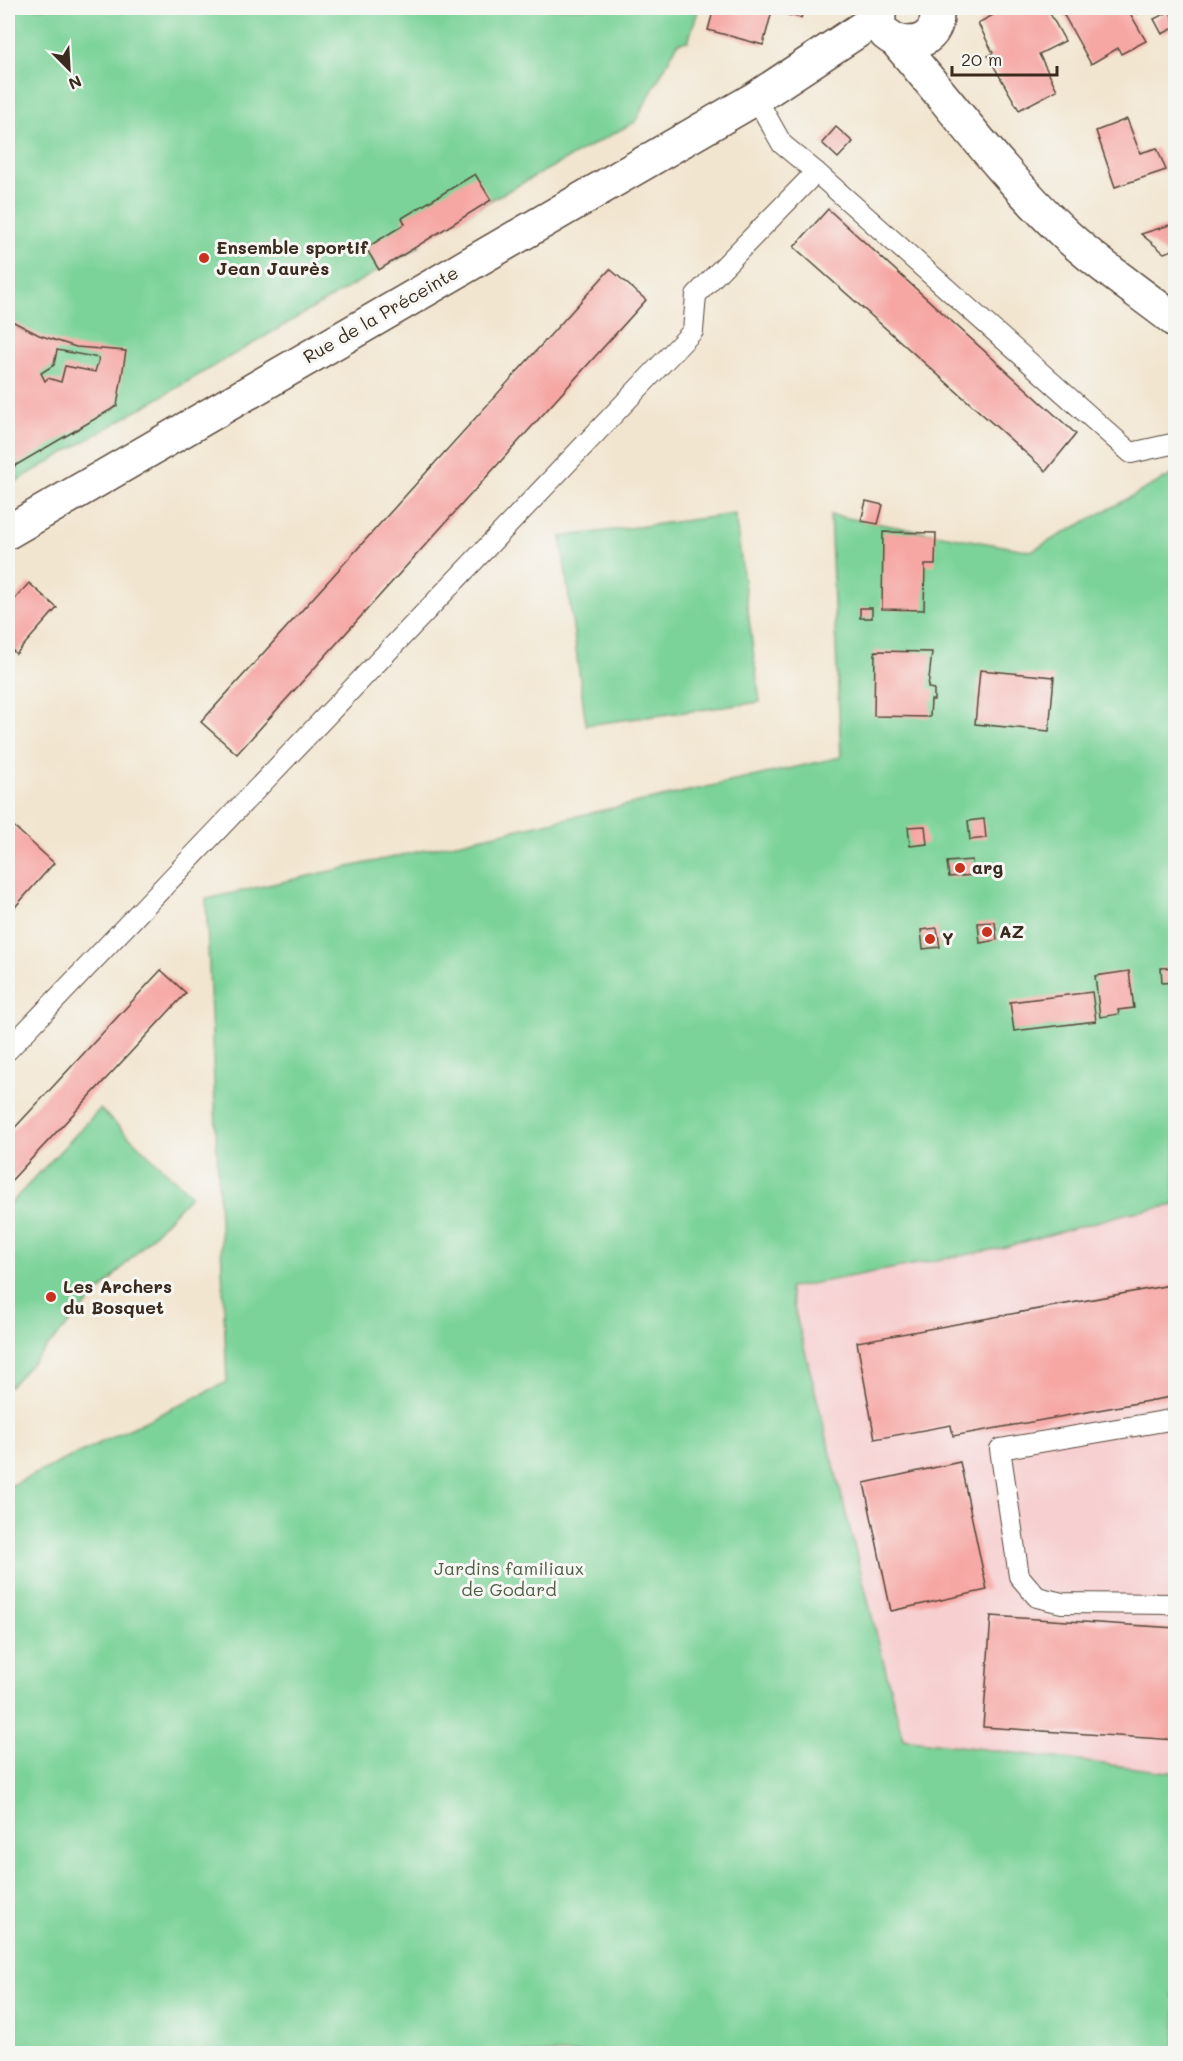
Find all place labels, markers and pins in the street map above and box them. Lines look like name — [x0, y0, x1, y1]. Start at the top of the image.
place label: Ensemble sportif Jean Jaurès — [216, 235, 368, 280]
marker: Ensemble sportif Jean Jaurès — [197, 251, 211, 265]
place label: arg — [972, 855, 1003, 879]
marker: arg — [953, 861, 967, 875]
place label: AZ — [999, 919, 1025, 943]
marker: AZ — [980, 925, 994, 939]
place label: Y — [942, 926, 954, 950]
marker: Y — [923, 932, 937, 946]
place label: Les Archers du Bosquet — [63, 1274, 172, 1319]
marker: Les Archers du Bosquet — [44, 1290, 58, 1304]

